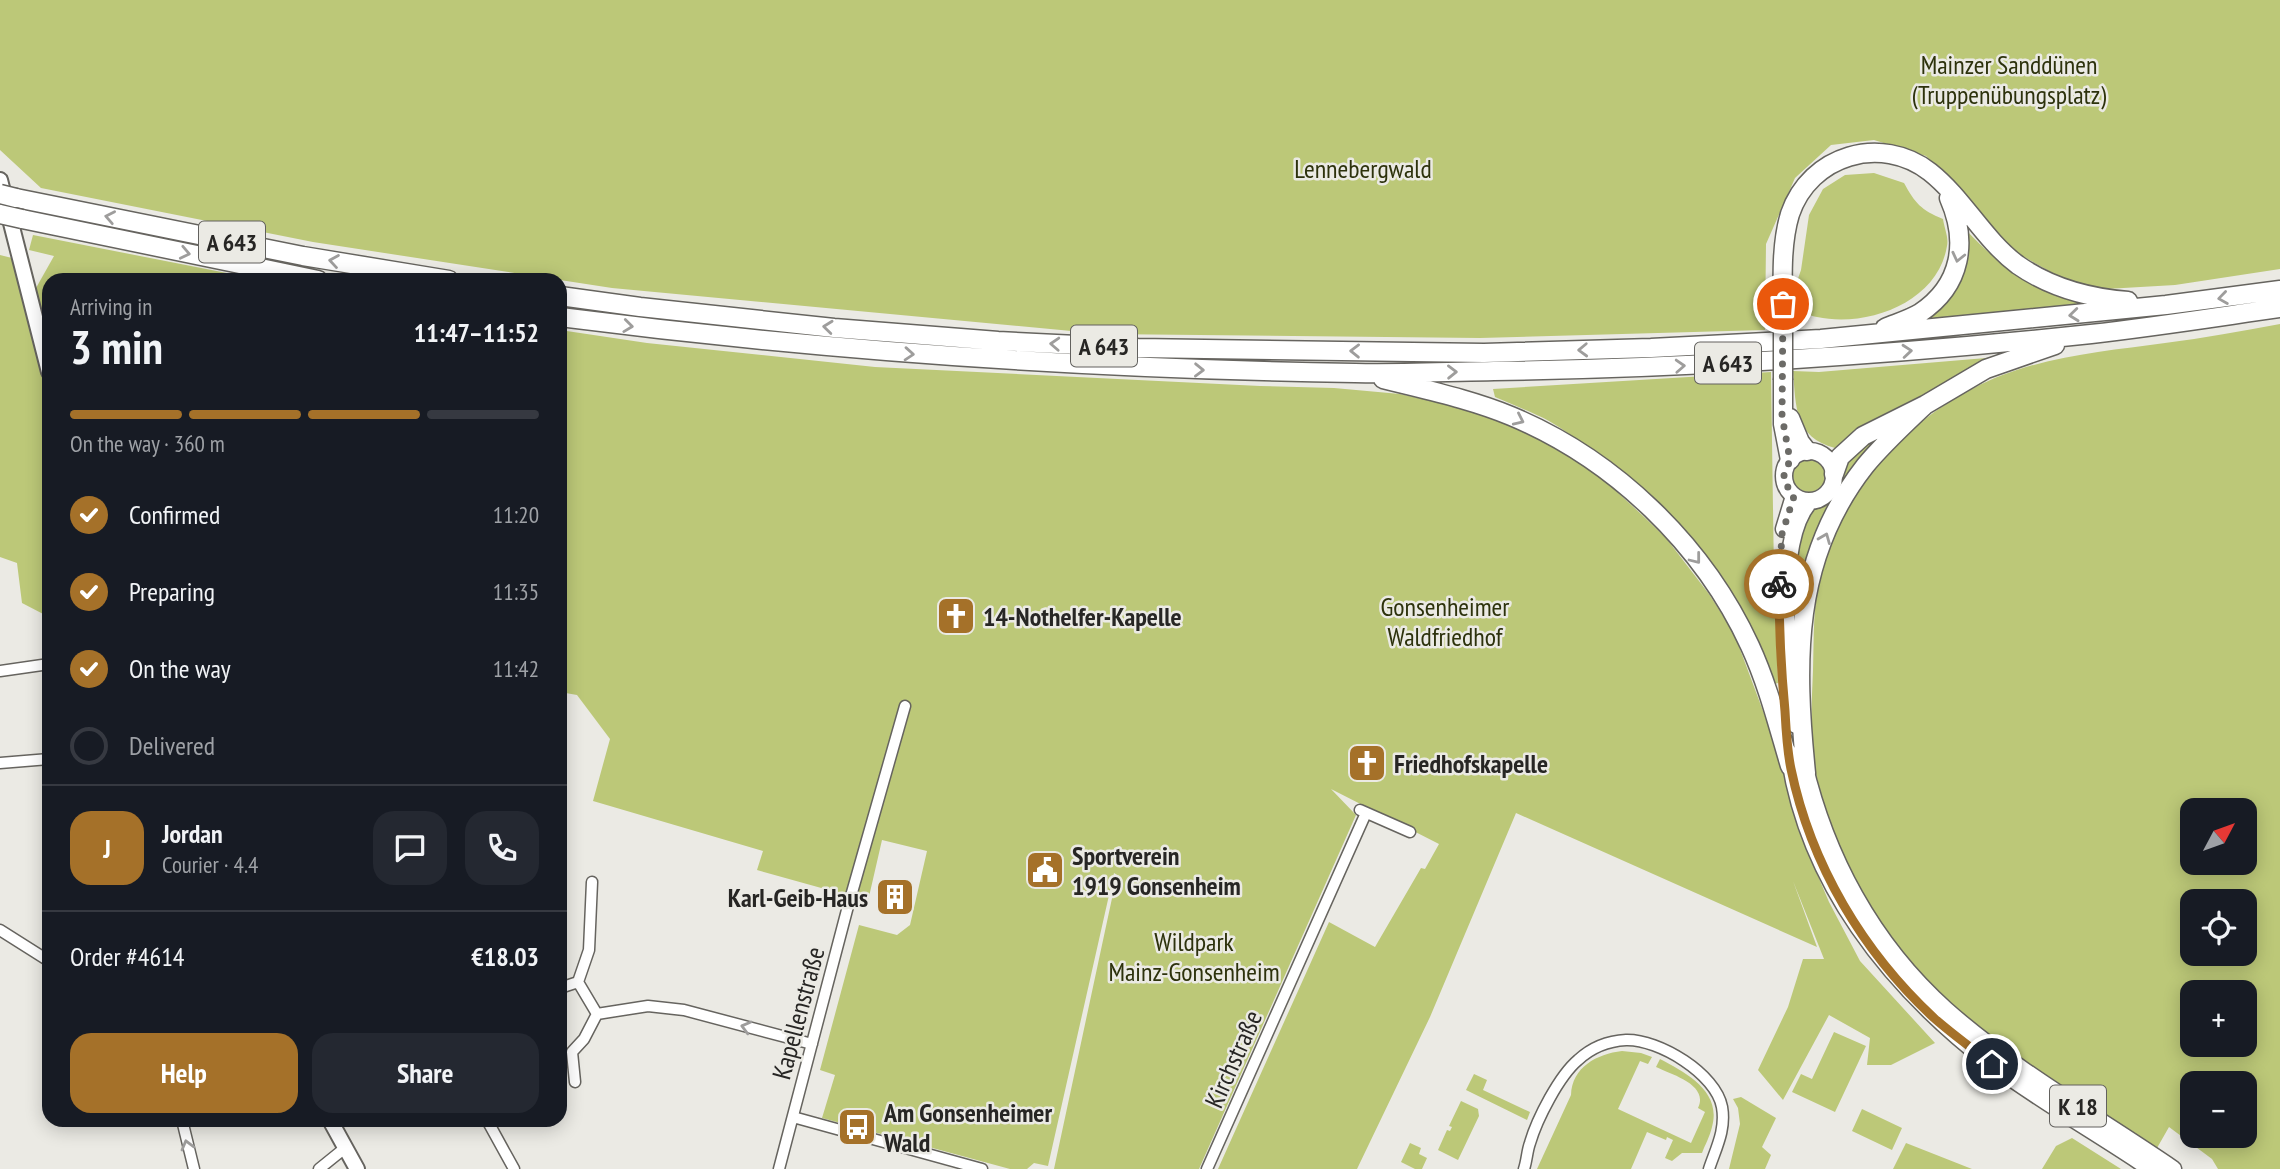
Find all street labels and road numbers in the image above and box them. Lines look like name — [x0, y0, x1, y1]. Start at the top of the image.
road number: A 643 — [199, 222, 265, 262]
road number: A 643 — [1071, 326, 1137, 366]
road number: A 643 — [1695, 342, 1761, 384]
street label: Kapellenstraße — [764, 943, 832, 1083]
street label: Kirchstraße — [1197, 1005, 1269, 1113]
road number: K 18 — [2050, 1086, 2106, 1126]

